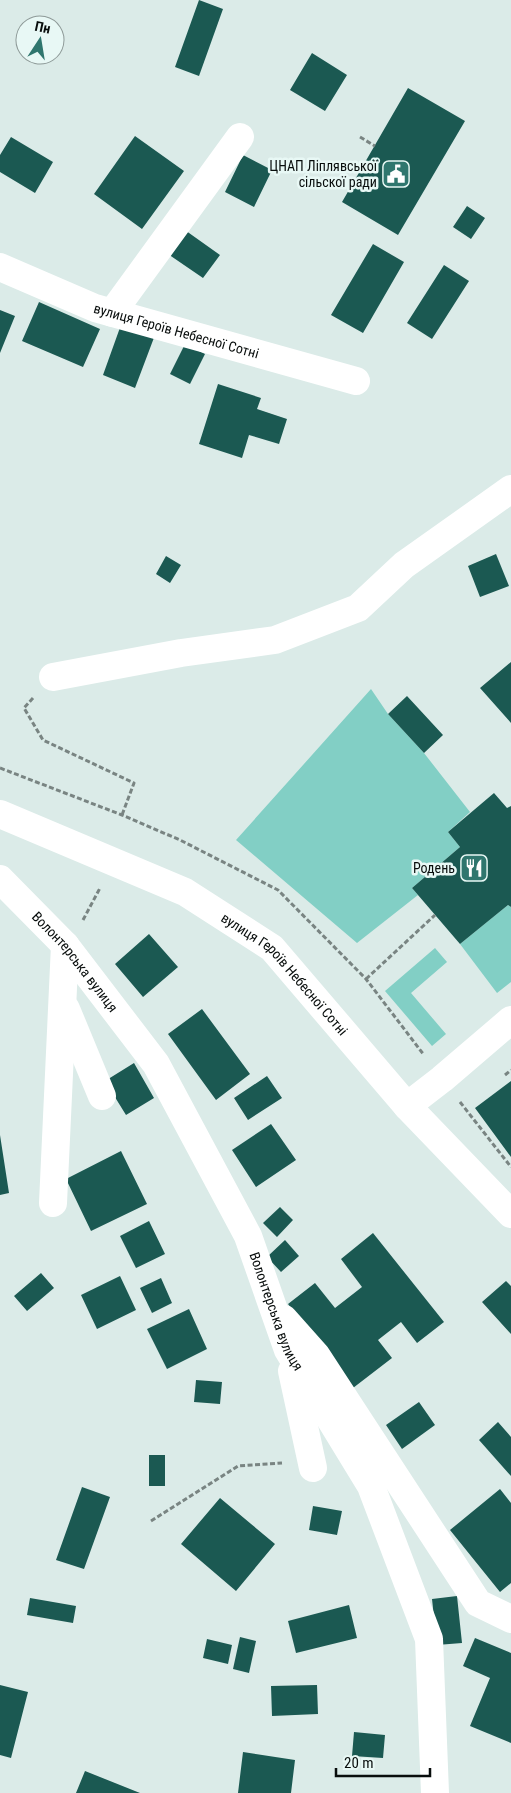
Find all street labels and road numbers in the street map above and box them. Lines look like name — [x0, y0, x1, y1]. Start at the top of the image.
street label: вулиця Героїв Небесної Сотні — [92, 300, 261, 361]
street label: Волонтерська вулиця — [29, 908, 121, 1015]
street label: вулиця Героїв Небесної Сотні — [218, 910, 351, 1038]
street label: Волонтерська вулиця — [246, 1250, 307, 1373]

